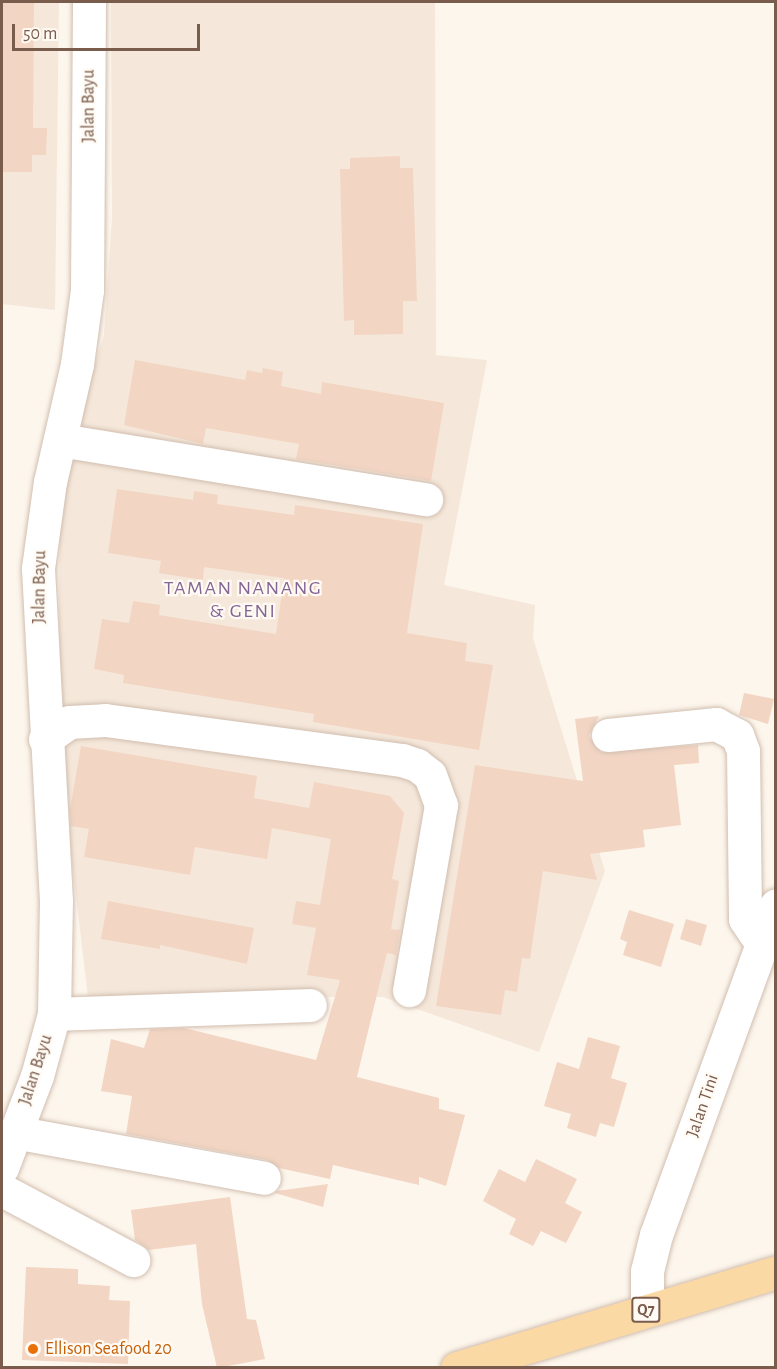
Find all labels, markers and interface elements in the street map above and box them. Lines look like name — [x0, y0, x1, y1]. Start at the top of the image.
scale bar — [15, 12, 202, 50]
text: 50 m — [23, 25, 57, 43]
street label: Jalan Bayu — [78, 70, 100, 142]
street label: Jalan Bayu — [29, 550, 51, 624]
district label: TAMAN NANANG & GENI — [164, 576, 322, 623]
street label: Jalan Bayu — [14, 1032, 58, 1108]
street label: Jalan Tini — [682, 1072, 724, 1140]
road number: Q7 — [631, 1297, 661, 1323]
place label: Ellison Seafood 20 — [45, 1338, 172, 1360]
marker: Ellison Seafood 20 — [26, 1342, 40, 1356]

